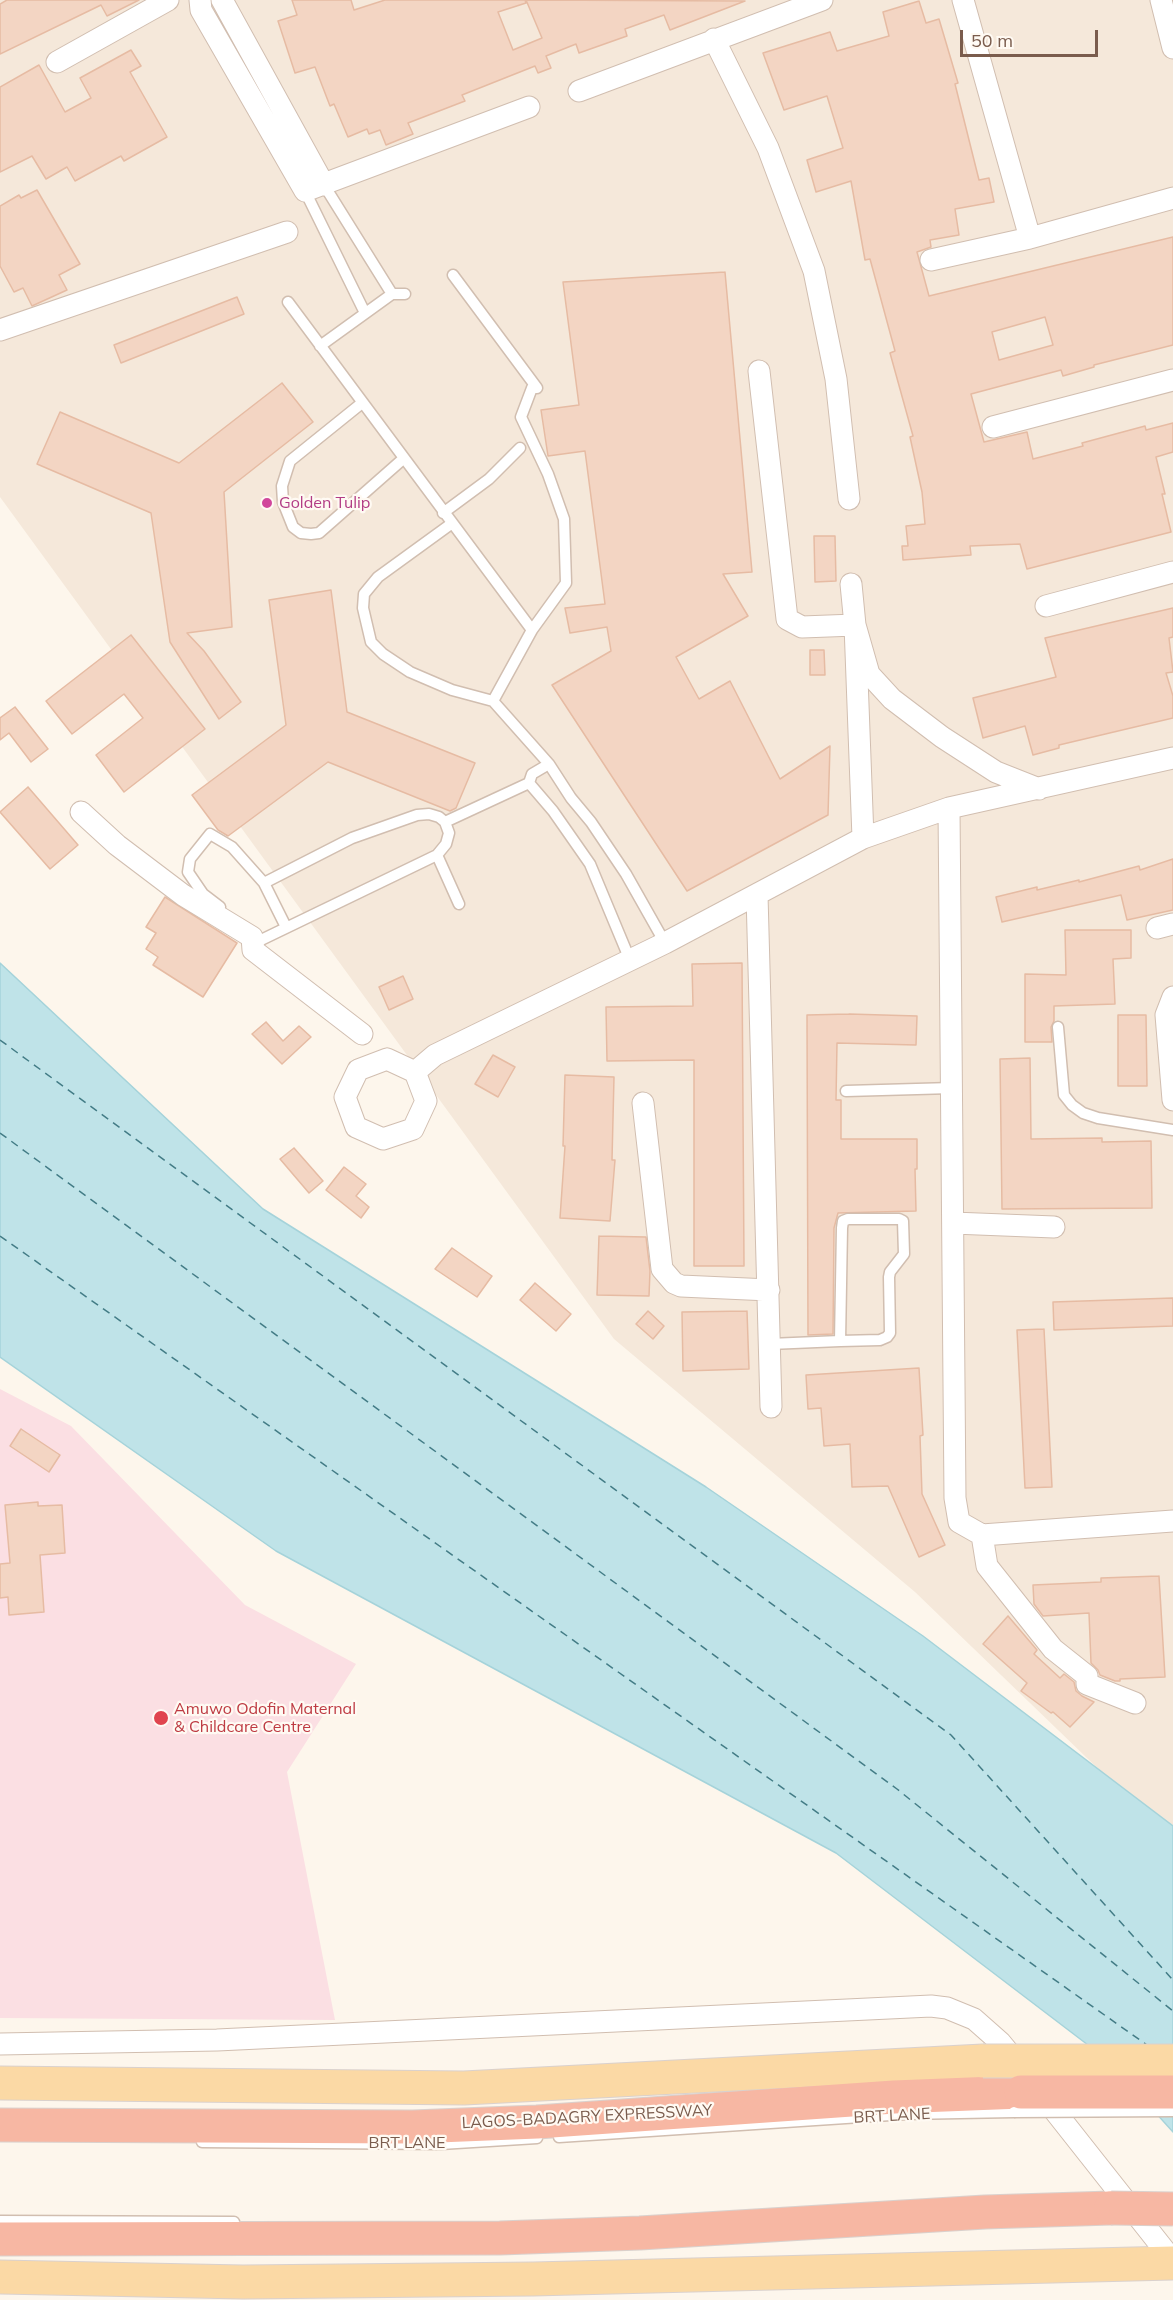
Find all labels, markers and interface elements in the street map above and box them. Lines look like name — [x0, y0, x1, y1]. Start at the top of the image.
scale bar — [963, 18, 1101, 56]
text: 50 m — [971, 29, 1013, 52]
place label: Golden Tulip — [279, 493, 370, 513]
marker: Golden Tulip — [260, 496, 274, 510]
place label: Amuwo Odofin Maternal & Childcare Centre — [174, 1699, 356, 1737]
marker: Amuwo Odofin Maternal & Childcare Centre — [152, 1709, 170, 1727]
street label: LAGOS-BADAGRY EXPRESSWAY — [461, 2101, 713, 2133]
street label: BRT LANE — [853, 2104, 931, 2128]
street label: BRT LANE — [369, 2133, 445, 2153]

